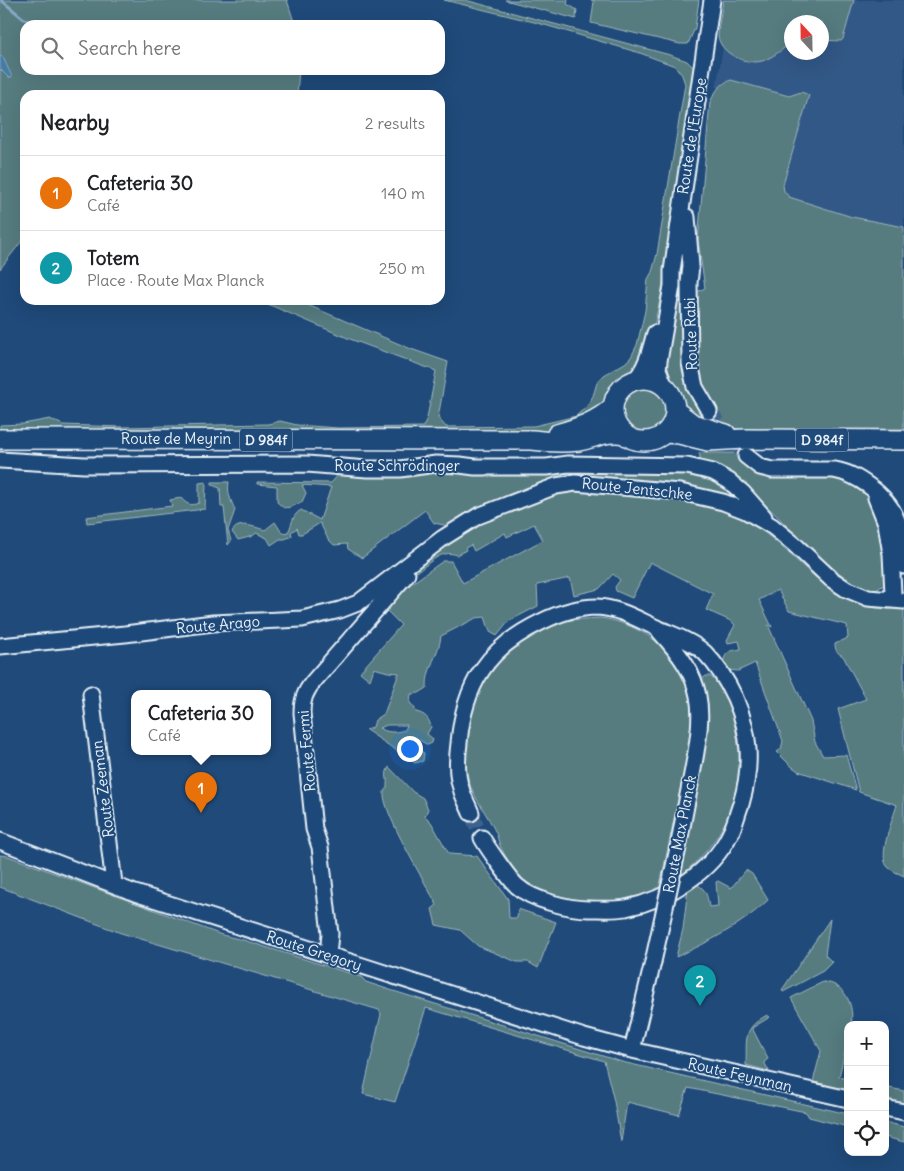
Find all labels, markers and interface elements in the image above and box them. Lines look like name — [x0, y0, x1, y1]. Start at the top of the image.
north arrow — [784, 15, 829, 60]
search box — [20, 20, 445, 75]
icon: search — [38, 34, 66, 62]
text: Search here — [78, 36, 181, 60]
street label: Route de l'Europe — [673, 76, 710, 196]
text: Nearby — [40, 109, 110, 136]
text: 2 results — [365, 113, 425, 133]
text: Cafeteria 30 — [87, 171, 193, 195]
text: 1 — [53, 183, 59, 203]
text: 140 m — [381, 183, 425, 203]
text: Café — [87, 195, 120, 215]
text: Totem — [87, 246, 139, 270]
text: 2 — [52, 258, 60, 278]
text: 250 m — [379, 258, 425, 278]
text: Place · Route Max Planck — [87, 270, 265, 290]
street label: Route Rabi — [680, 297, 701, 371]
road number: D 984f — [240, 428, 292, 452]
road number: D 984f — [796, 428, 848, 452]
street label: Route de Meyrin — [121, 429, 232, 448]
street label: Route Schrödinger — [334, 456, 460, 475]
street label: Route Jentschke — [581, 473, 693, 504]
street label: Route Arago — [175, 611, 261, 638]
popup — [131, 690, 271, 755]
text: Cafeteria 30 — [148, 701, 254, 725]
street label: Route Fermi — [293, 710, 320, 792]
text: Café — [148, 725, 181, 745]
your location — [397, 736, 423, 762]
street label: Route Zeeman — [87, 739, 118, 839]
pin: 1 — [185, 772, 217, 813]
street label: Route Max Planck — [659, 773, 700, 894]
street label: Route Gregory — [264, 926, 364, 975]
pin: 2 — [684, 965, 716, 1006]
map controls — [844, 1021, 889, 1156]
button: + — [844, 1021, 889, 1066]
street label: Route Feynman — [686, 1053, 794, 1096]
button: − — [844, 1066, 889, 1111]
button: locate — [844, 1111, 889, 1156]

